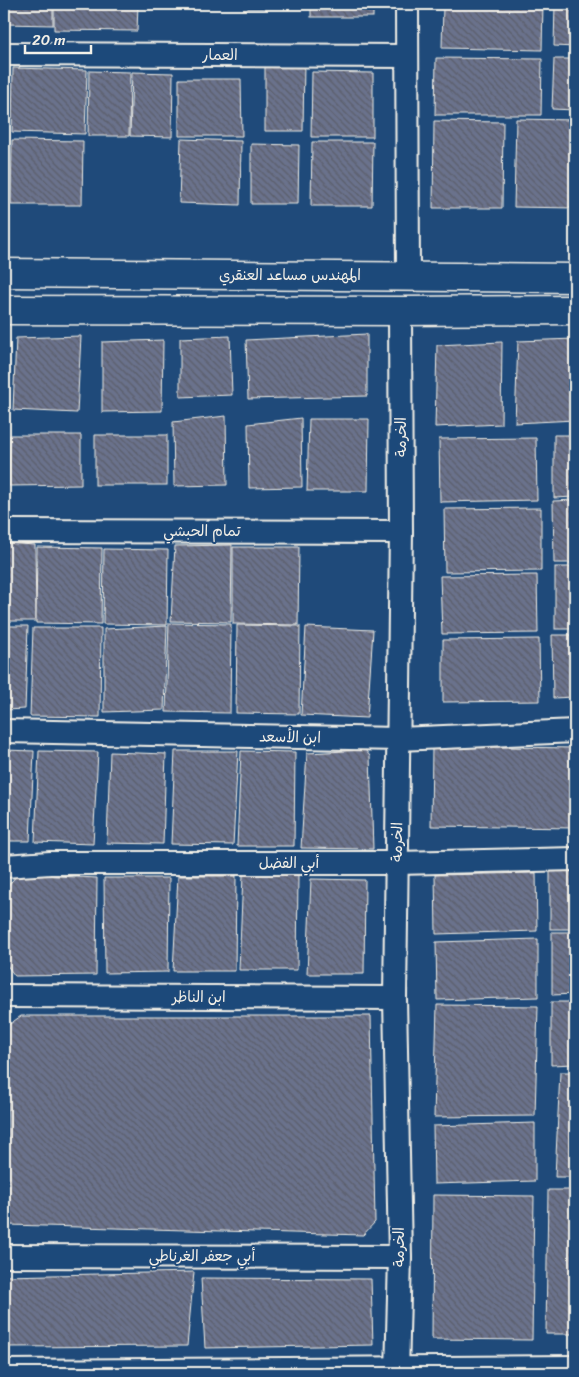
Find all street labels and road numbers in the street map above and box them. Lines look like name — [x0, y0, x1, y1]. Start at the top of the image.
street label: العمار — [201, 42, 238, 68]
street label: المهندس مساعد العنقري — [219, 262, 361, 288]
street label: الخرمة — [388, 417, 414, 457]
street label: تمام الحبشي — [163, 518, 241, 544]
street label: ابن الأسعد — [259, 723, 321, 751]
street label: الخرمة — [384, 822, 410, 862]
street label: أبي الفضل — [259, 850, 320, 876]
street label: ابن الناظر — [170, 984, 226, 1010]
street label: الخرمة — [386, 1227, 412, 1267]
street label: أبي جعفر الغرناطي — [149, 1243, 255, 1269]

